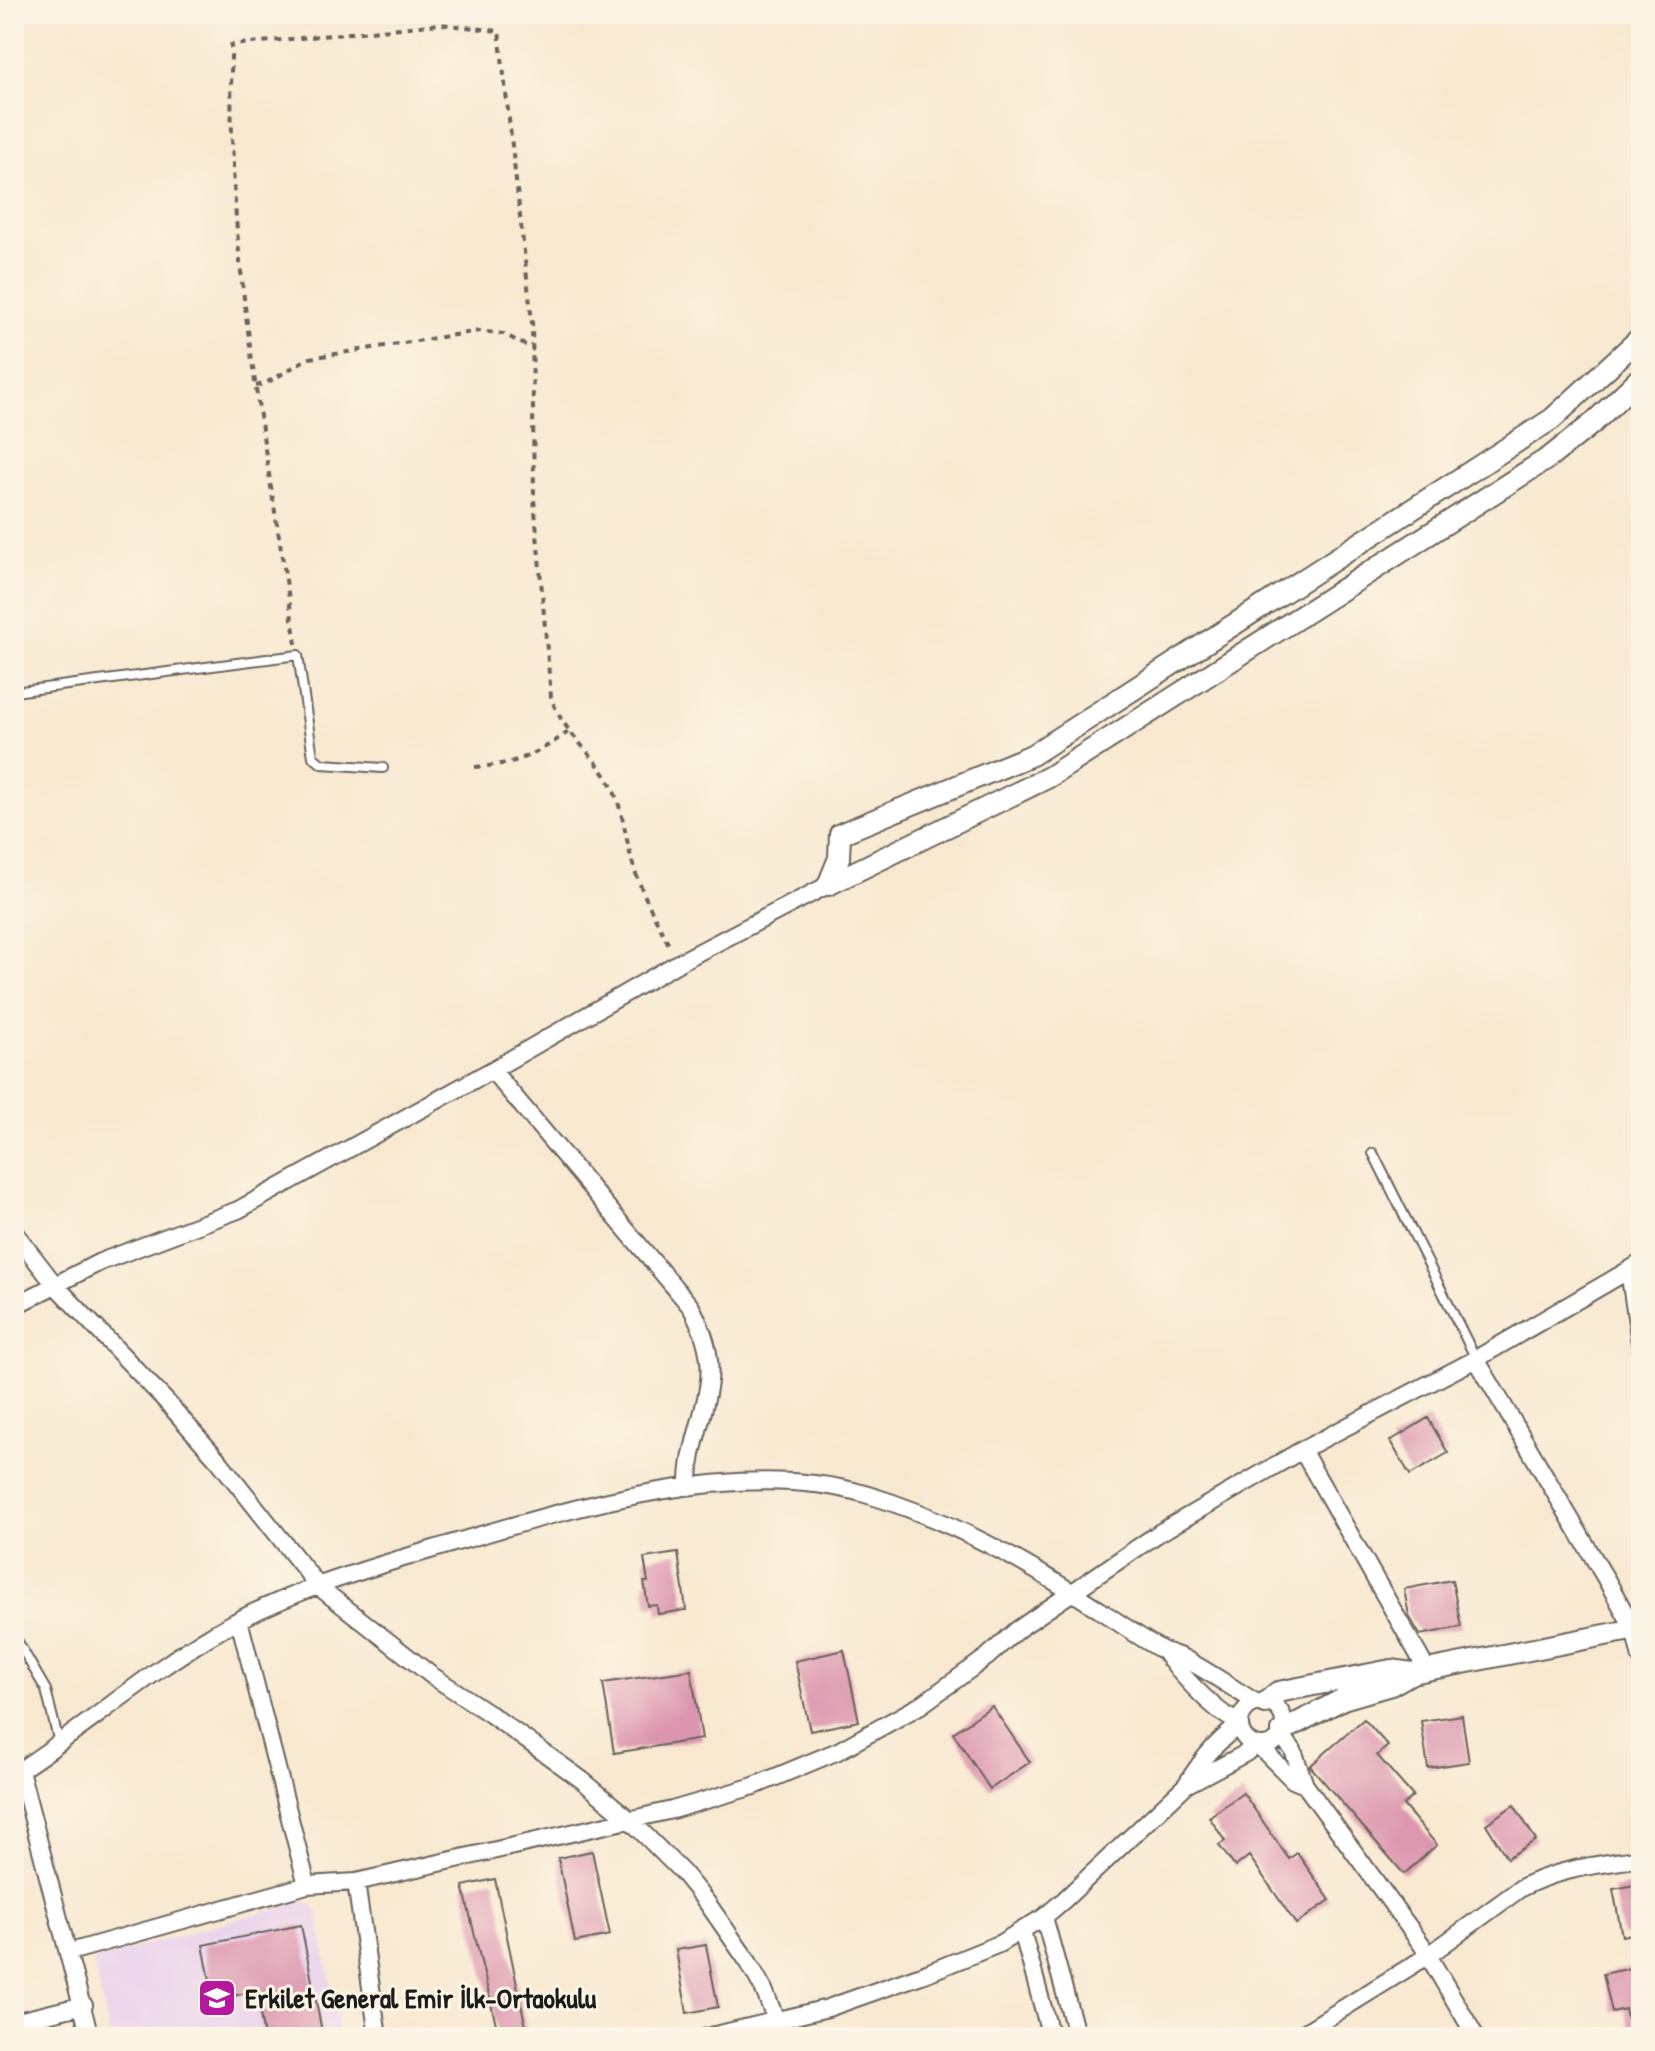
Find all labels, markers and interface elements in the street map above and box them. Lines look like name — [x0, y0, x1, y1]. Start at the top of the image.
school or university icon: Erkilet General Emir İlk-Ortaokulu — [196, 1977, 238, 2019]
place label: Erkilet General Emir İlk-Ortaokulu — [245, 1979, 597, 2017]

